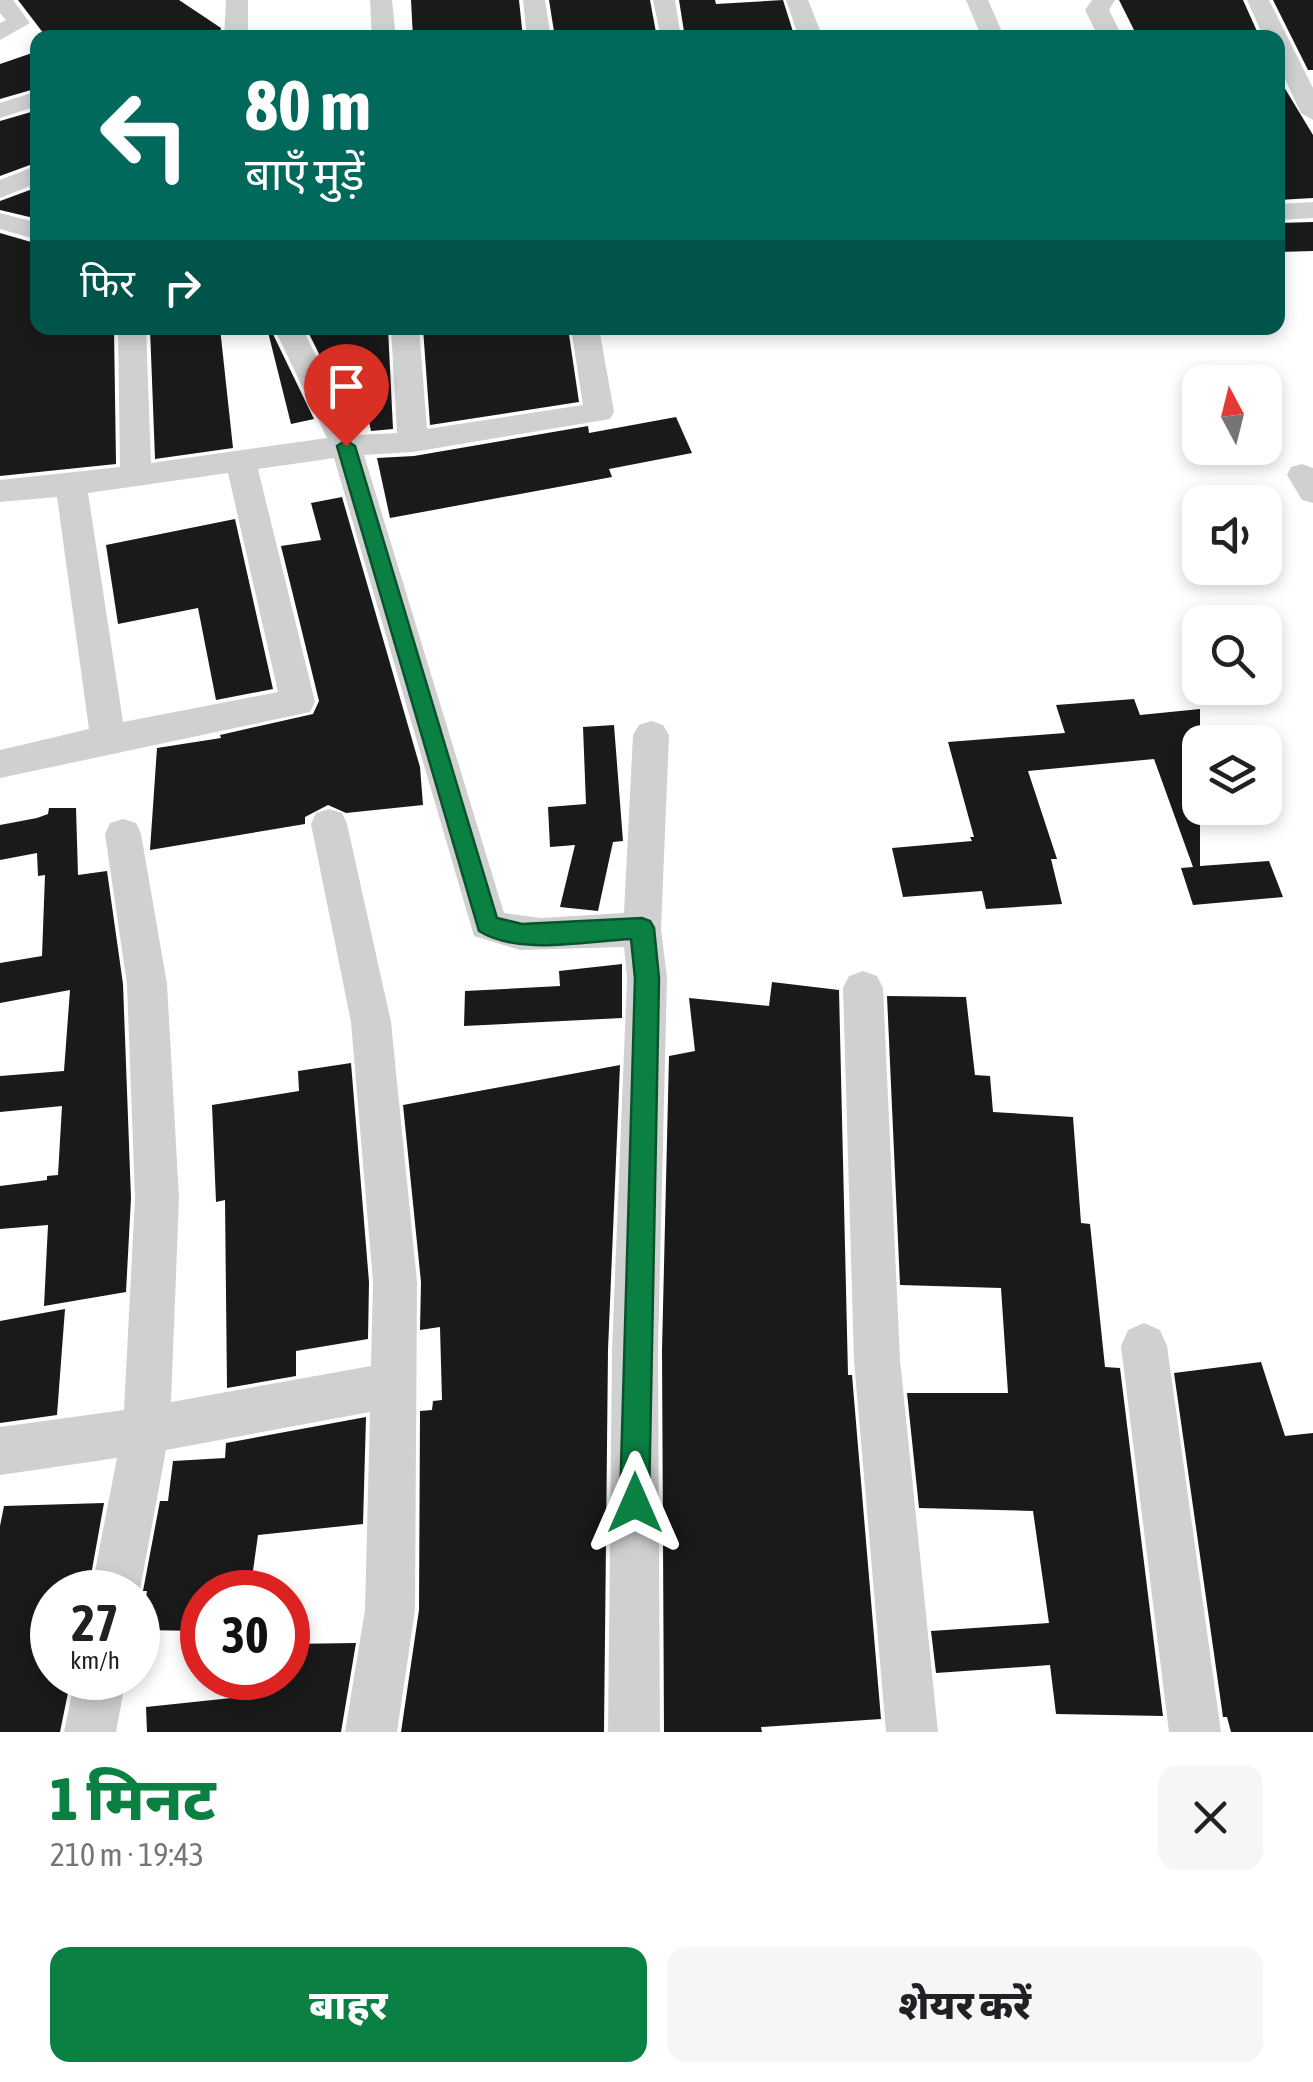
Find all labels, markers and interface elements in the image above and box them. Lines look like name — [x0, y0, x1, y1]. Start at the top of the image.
text: 80 m — [245, 65, 371, 145]
icon: left — [80, 70, 210, 200]
text: बाएँ मुड़ें — [245, 148, 364, 200]
icon: right — [155, 260, 210, 315]
text: फिर — [80, 262, 135, 305]
pin — [304, 344, 389, 447]
icon: arrive — [319, 359, 374, 414]
north arrow — [1182, 365, 1282, 465]
map controls — [1182, 365, 1282, 825]
button: sound — [1182, 485, 1282, 585]
button: search — [1182, 605, 1282, 705]
button: layers — [1182, 725, 1282, 825]
position arrow — [583, 1451, 687, 1555]
speed limit sign: 30 — [180, 1570, 310, 1700]
text: 27 — [71, 1594, 118, 1652]
text: km/h — [70, 1646, 120, 1674]
text: 1 मिनट — [50, 1764, 216, 1833]
button: close — [1158, 1765, 1263, 1870]
text: 210 m · 19:43 — [50, 1836, 204, 1873]
button: बाहर — [50, 1947, 647, 2062]
button: शेयर करें — [667, 1947, 1263, 2062]

